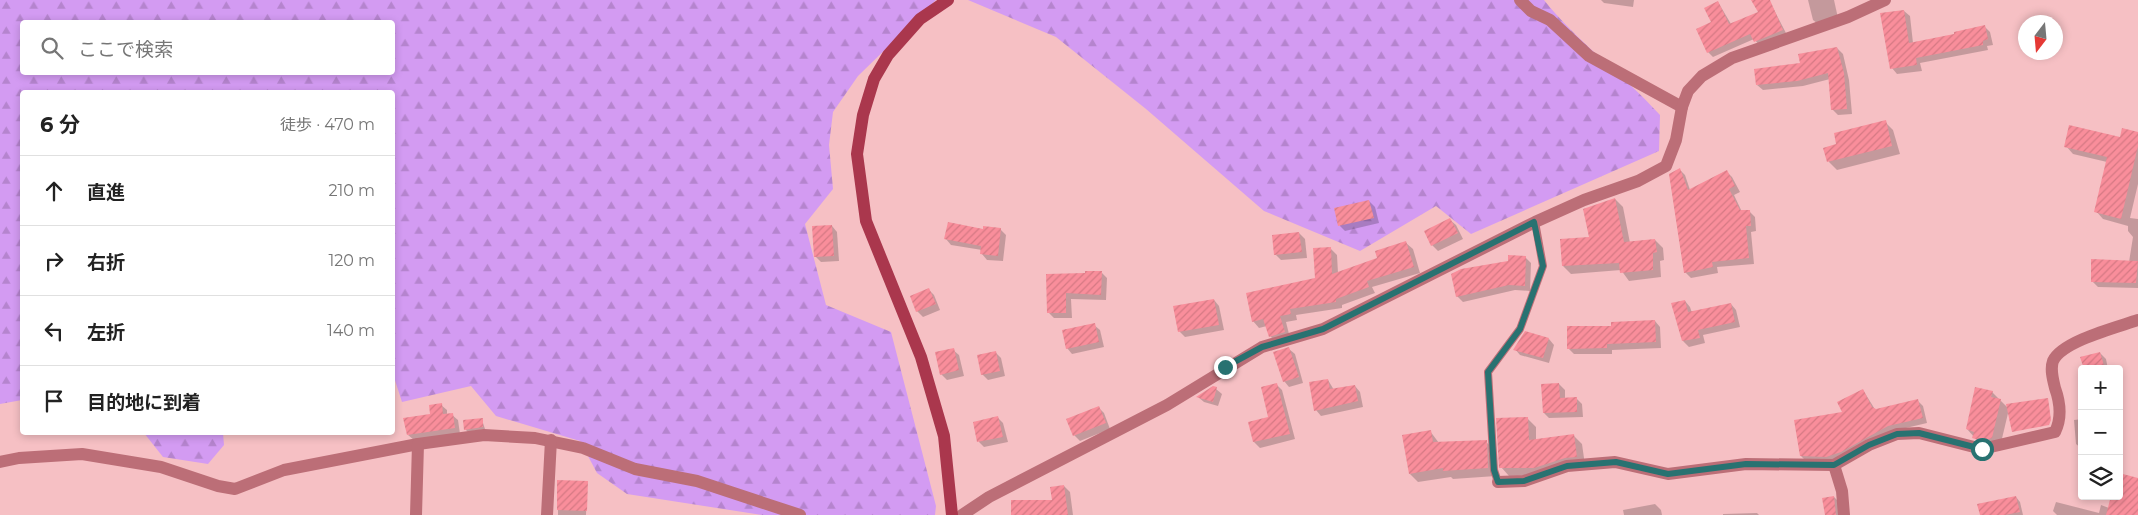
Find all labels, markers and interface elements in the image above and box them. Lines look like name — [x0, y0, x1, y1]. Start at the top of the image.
north arrow — [2018, 15, 2063, 60]
search box — [20, 20, 395, 75]
icon: search — [38, 34, 66, 62]
text: ここで検索 — [78, 38, 173, 61]
text: 6 分 — [40, 112, 80, 137]
text: 徒歩 · 470 m — [280, 115, 375, 134]
icon: ahead — [40, 177, 68, 205]
text: 直進 — [87, 181, 125, 204]
text: 210 m — [328, 181, 375, 200]
icon: right — [40, 247, 68, 275]
text: 右折 — [87, 251, 125, 274]
text: 120 m — [328, 251, 375, 270]
icon: left — [40, 317, 68, 345]
text: 左折 — [87, 321, 125, 344]
text: 140 m — [327, 321, 375, 340]
route end — [1214, 356, 1237, 379]
map controls — [2078, 365, 2123, 500]
button: + — [2078, 365, 2123, 410]
icon: arrive — [40, 387, 68, 415]
text: 目的地に到着 — [87, 391, 201, 414]
button: − — [2078, 410, 2123, 455]
route start — [1971, 438, 1994, 461]
button: layers — [2078, 455, 2123, 500]

